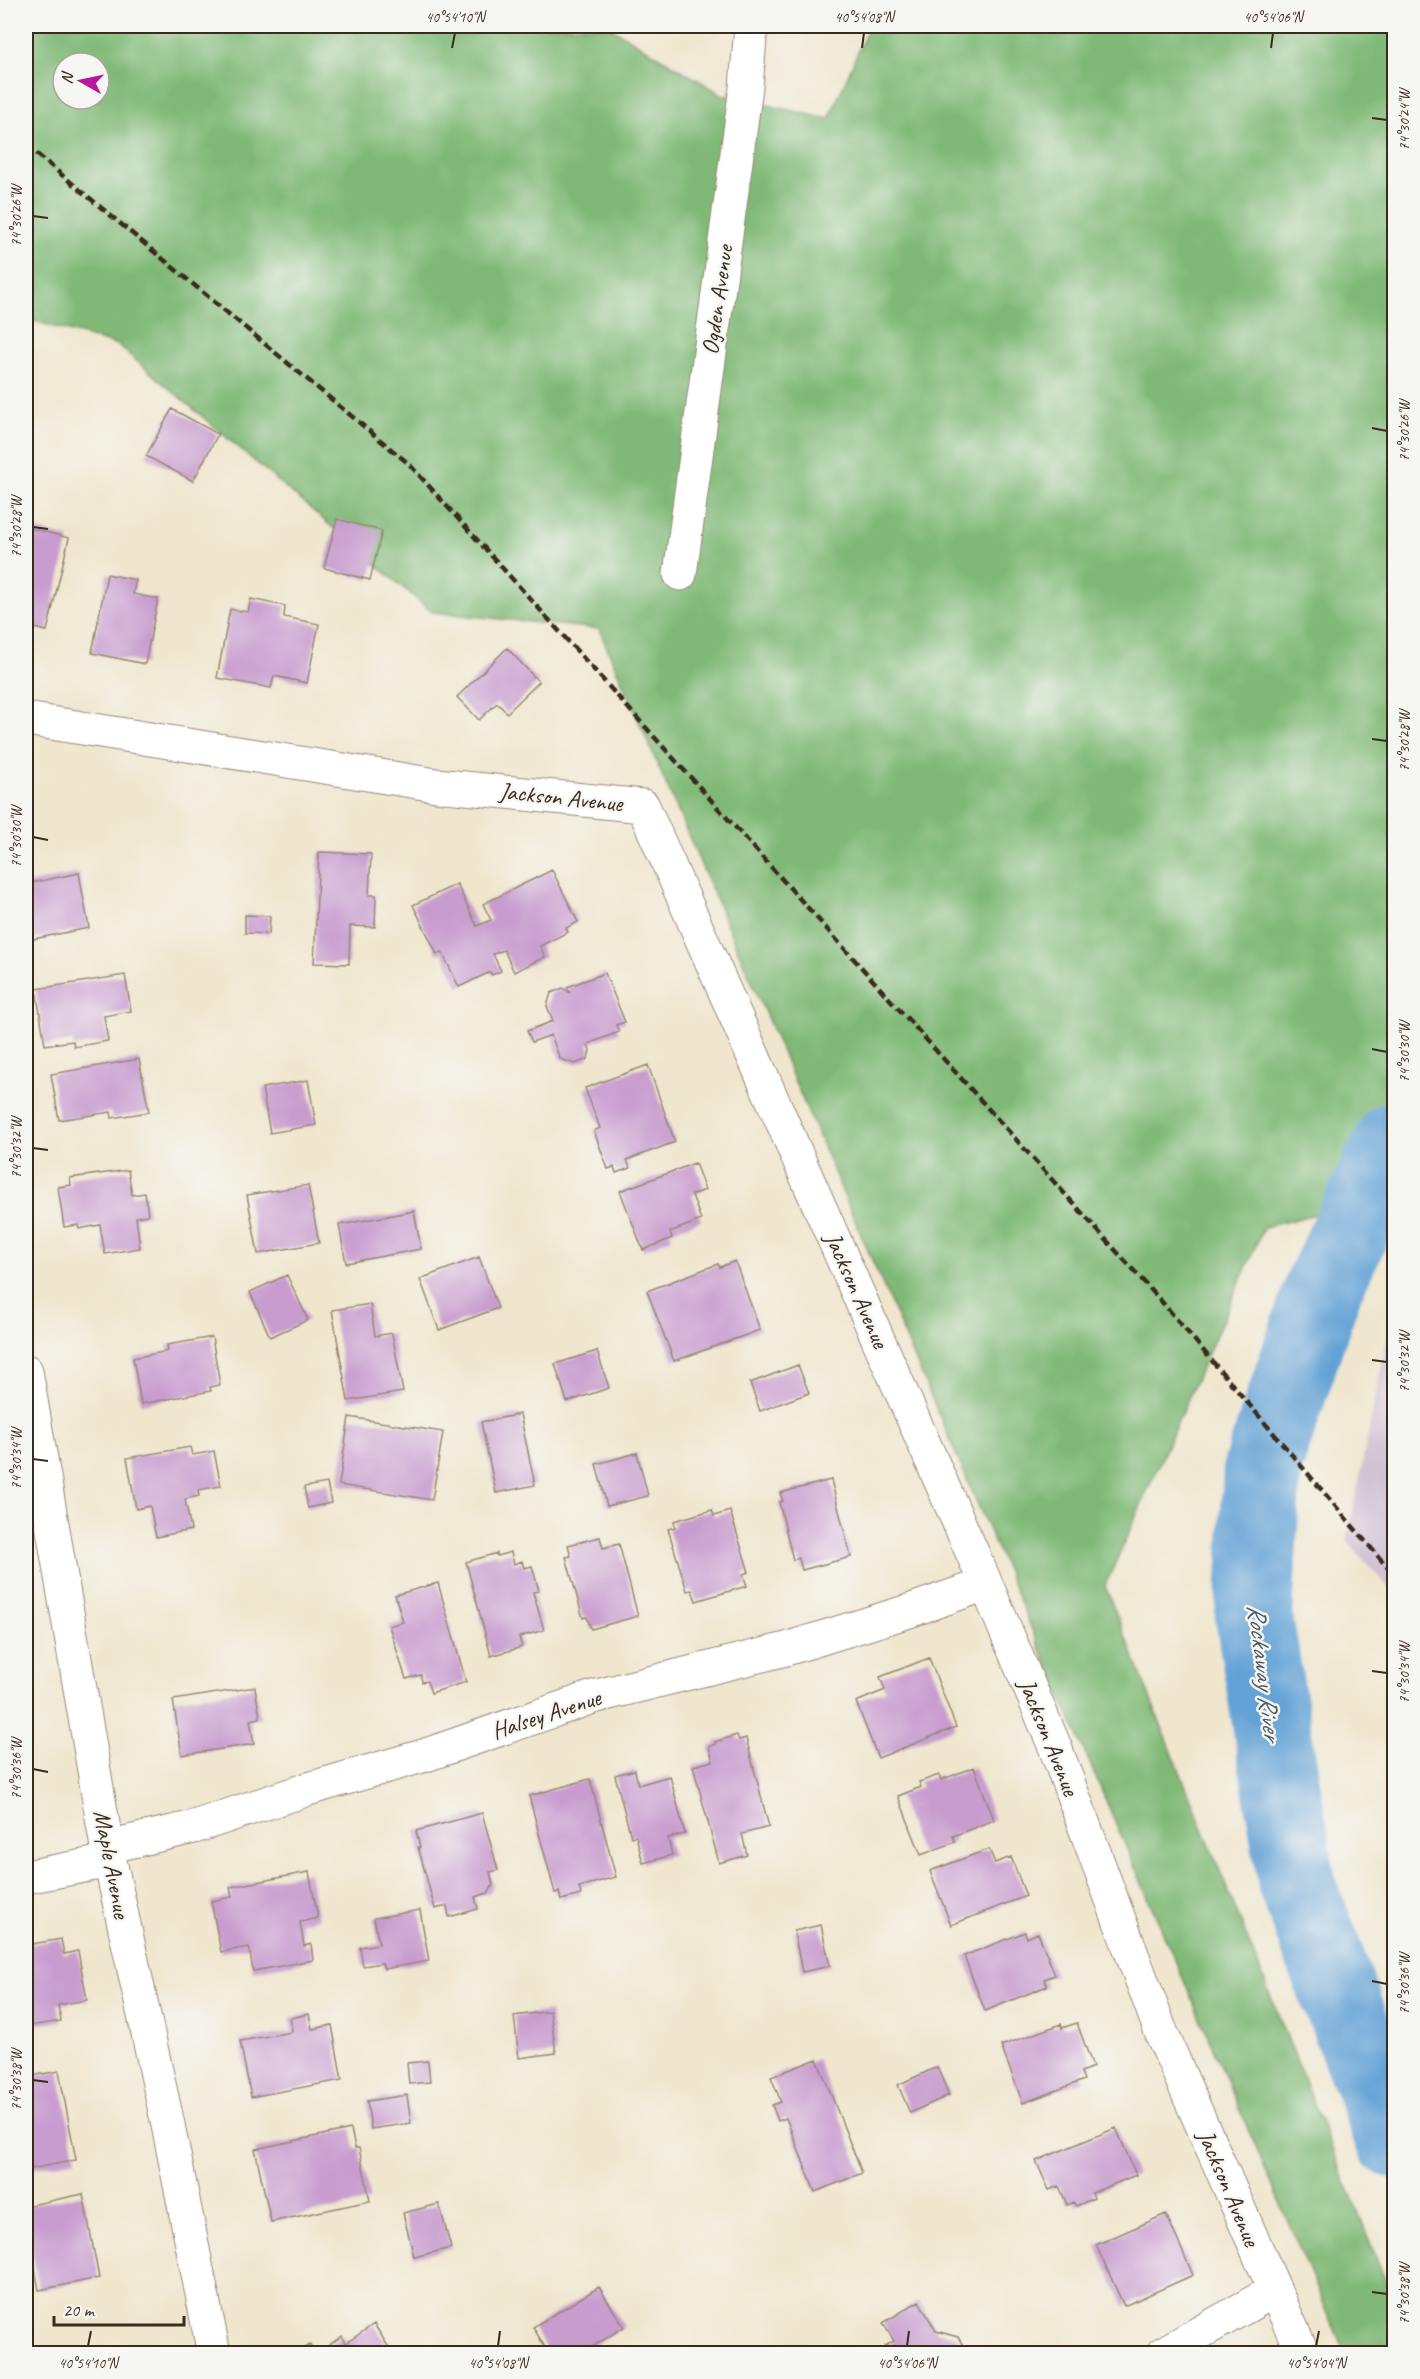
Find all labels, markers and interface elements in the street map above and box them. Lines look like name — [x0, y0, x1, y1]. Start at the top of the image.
text: 40°54'10"N — [425, 8, 488, 27]
text: 40°54'08"N — [834, 8, 897, 27]
text: 40°54'06"N — [1243, 8, 1306, 27]
north arrow — [51, 51, 111, 111]
text: N — [57, 69, 78, 85]
text: 74°30'24"W — [1395, 86, 1414, 150]
text: 74°30'26"W — [7, 182, 26, 246]
street label: Ogden Avenue — [694, 241, 740, 357]
text: 74°30'26"W — [1395, 397, 1414, 461]
text: 74°30'28"W — [7, 493, 26, 557]
text: 74°30'28"W — [1395, 707, 1414, 771]
street label: Jackson Avenue — [497, 776, 626, 819]
text: 74°30'30"W — [7, 803, 26, 867]
text: 74°30'30"W — [1395, 1018, 1414, 1082]
text: 74°30'32"W — [7, 1114, 26, 1178]
street label: Jackson Avenue — [818, 1227, 897, 1354]
text: 74°30'32"W — [1395, 1328, 1414, 1392]
text: 74°30'34"W — [7, 1425, 26, 1489]
water label: Rockaway River — [1240, 1602, 1290, 1746]
text: 74°30'34"W — [1395, 1639, 1414, 1703]
street label: Jackson Avenue — [1012, 1673, 1087, 1802]
street label: Halsey Avenue — [488, 1682, 607, 1746]
text: 74°30'36"W — [7, 1735, 26, 1799]
street label: Maple Avenue — [87, 1807, 138, 1923]
text: 74°30'36"W — [1395, 1950, 1414, 2014]
text: 74°30'38"W — [7, 2046, 26, 2110]
street label: Jackson Avenue — [1191, 2124, 1268, 2253]
text: 74°30'38"W — [1395, 2260, 1414, 2324]
scale bar — [54, 2289, 184, 2327]
text: 20 m — [63, 2299, 96, 2321]
text: 40°54'10"N — [58, 2354, 121, 2373]
text: 40°54'08"N — [468, 2354, 531, 2373]
text: 40°54'06"N — [877, 2354, 940, 2373]
text: 40°54'04"N — [1286, 2354, 1349, 2373]

